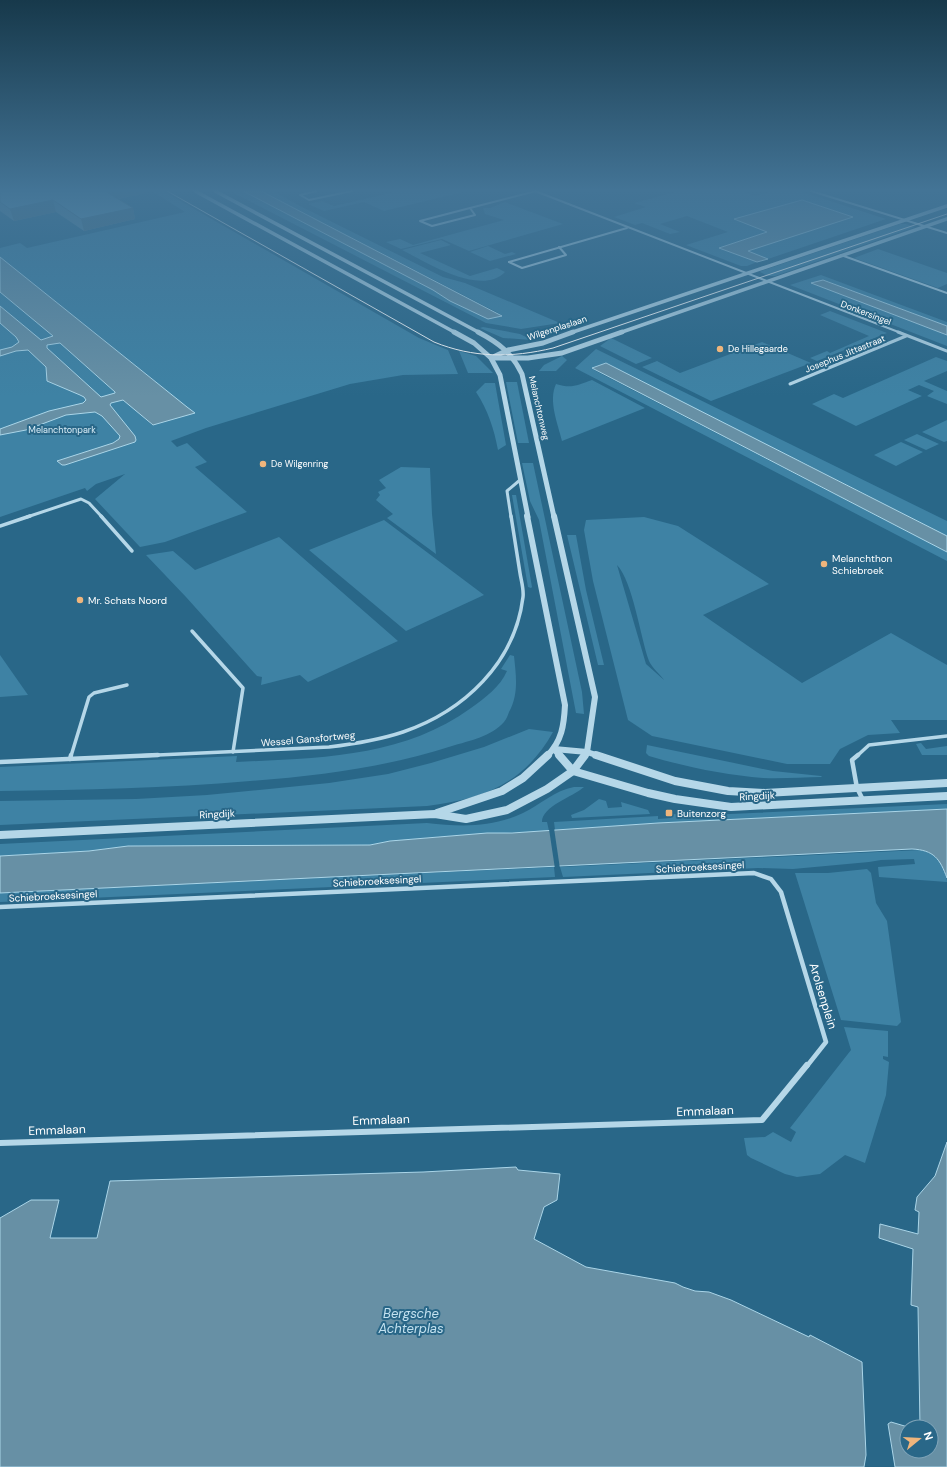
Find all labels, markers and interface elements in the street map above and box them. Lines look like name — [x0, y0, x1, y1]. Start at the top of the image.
street label: Donkersingel — [839, 298, 893, 328]
street label: Wilgenplaslaan — [526, 313, 588, 343]
street label: Josephus Jittastraat — [803, 332, 887, 376]
place label: De Hillegaarde — [728, 343, 788, 355]
marker: De Hillegaarde — [715, 344, 725, 354]
street label: Melanchtonweg — [526, 375, 552, 441]
park label: Melanchtonpark — [28, 424, 96, 436]
place label: De Wilgenring — [271, 458, 328, 470]
marker: De Wilgenring — [258, 459, 268, 469]
place label: Melanchthon Schiebroek — [832, 552, 893, 577]
marker: Melanchthon Schiebroek — [819, 559, 829, 569]
place label: Mr. Schats Noord — [88, 594, 167, 607]
marker: Mr. Schats Noord — [75, 595, 85, 605]
street label: Wessel Gansfortweg — [260, 728, 356, 750]
street label: Ringdijk — [739, 789, 775, 803]
street label: Ringdijk — [199, 807, 235, 821]
place label: Buitenzorg — [677, 807, 726, 820]
marker: Buitenzorg — [664, 808, 674, 818]
street label: Schiebroeksesingel — [655, 858, 745, 876]
street label: Schiebroeksesingel — [332, 872, 422, 890]
street label: Schiebroeksesingel — [8, 887, 98, 905]
street label: Arolsenplein — [805, 961, 841, 1031]
street label: Emmalaan — [676, 1102, 734, 1120]
street label: Emmalaan — [352, 1111, 410, 1129]
street label: Emmalaan — [28, 1121, 86, 1139]
water label: Bergsche Achterplas — [377, 1305, 444, 1337]
north arrow — [899, 1419, 939, 1459]
text: N — [921, 1430, 936, 1442]

